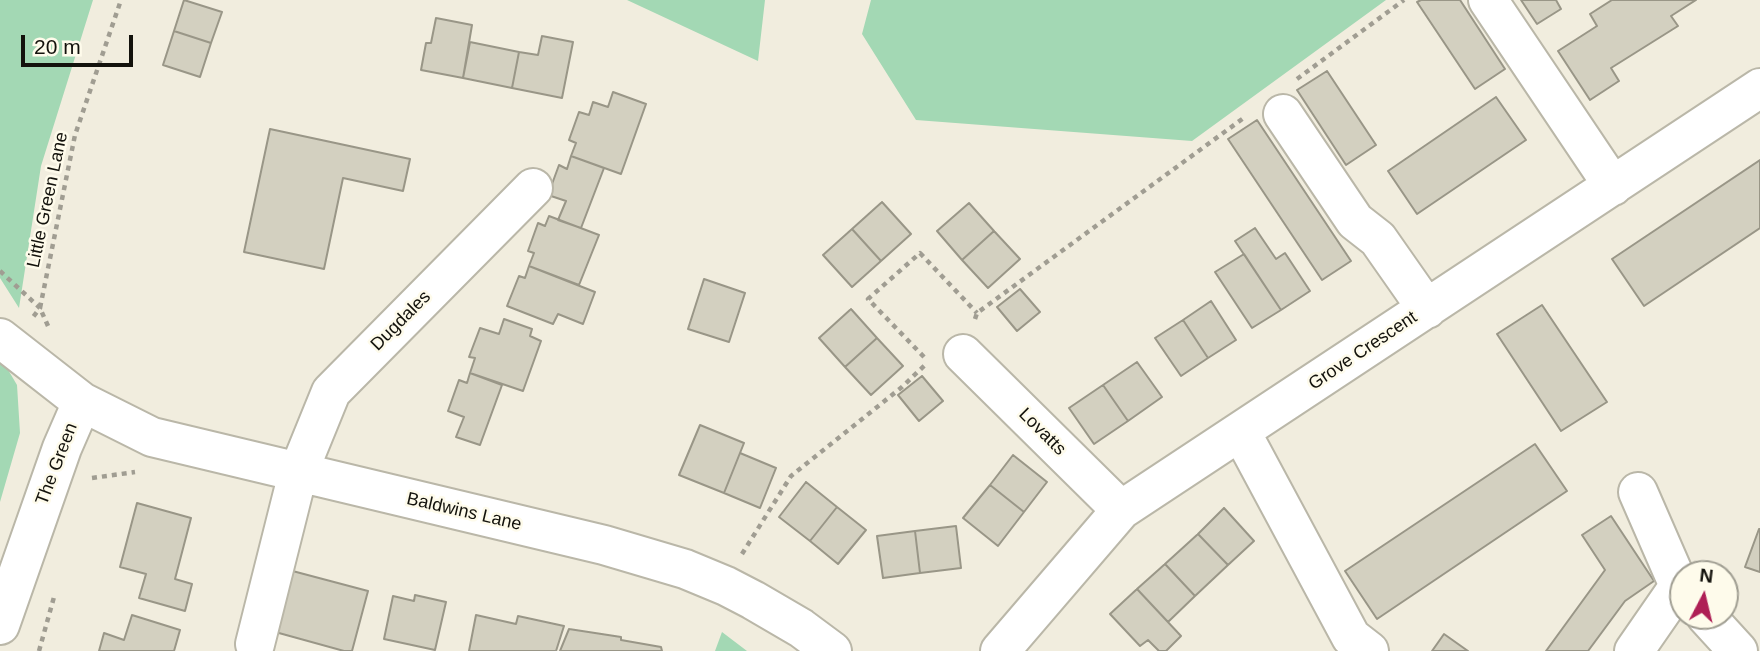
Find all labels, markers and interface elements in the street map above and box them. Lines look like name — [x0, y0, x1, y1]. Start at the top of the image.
scale bar — [24, 21, 136, 65]
text: 20 m — [34, 35, 81, 58]
street label: Little Green Lane — [23, 130, 73, 270]
street label: Dugdales — [366, 286, 436, 356]
street label: Grove Crescent — [1305, 307, 1421, 395]
street label: Lovatts — [1014, 404, 1070, 460]
street label: The Green — [31, 420, 83, 508]
street label: Baldwins Lane — [405, 488, 523, 536]
north arrow — [1669, 560, 1739, 630]
text: N — [1698, 564, 1714, 587]

